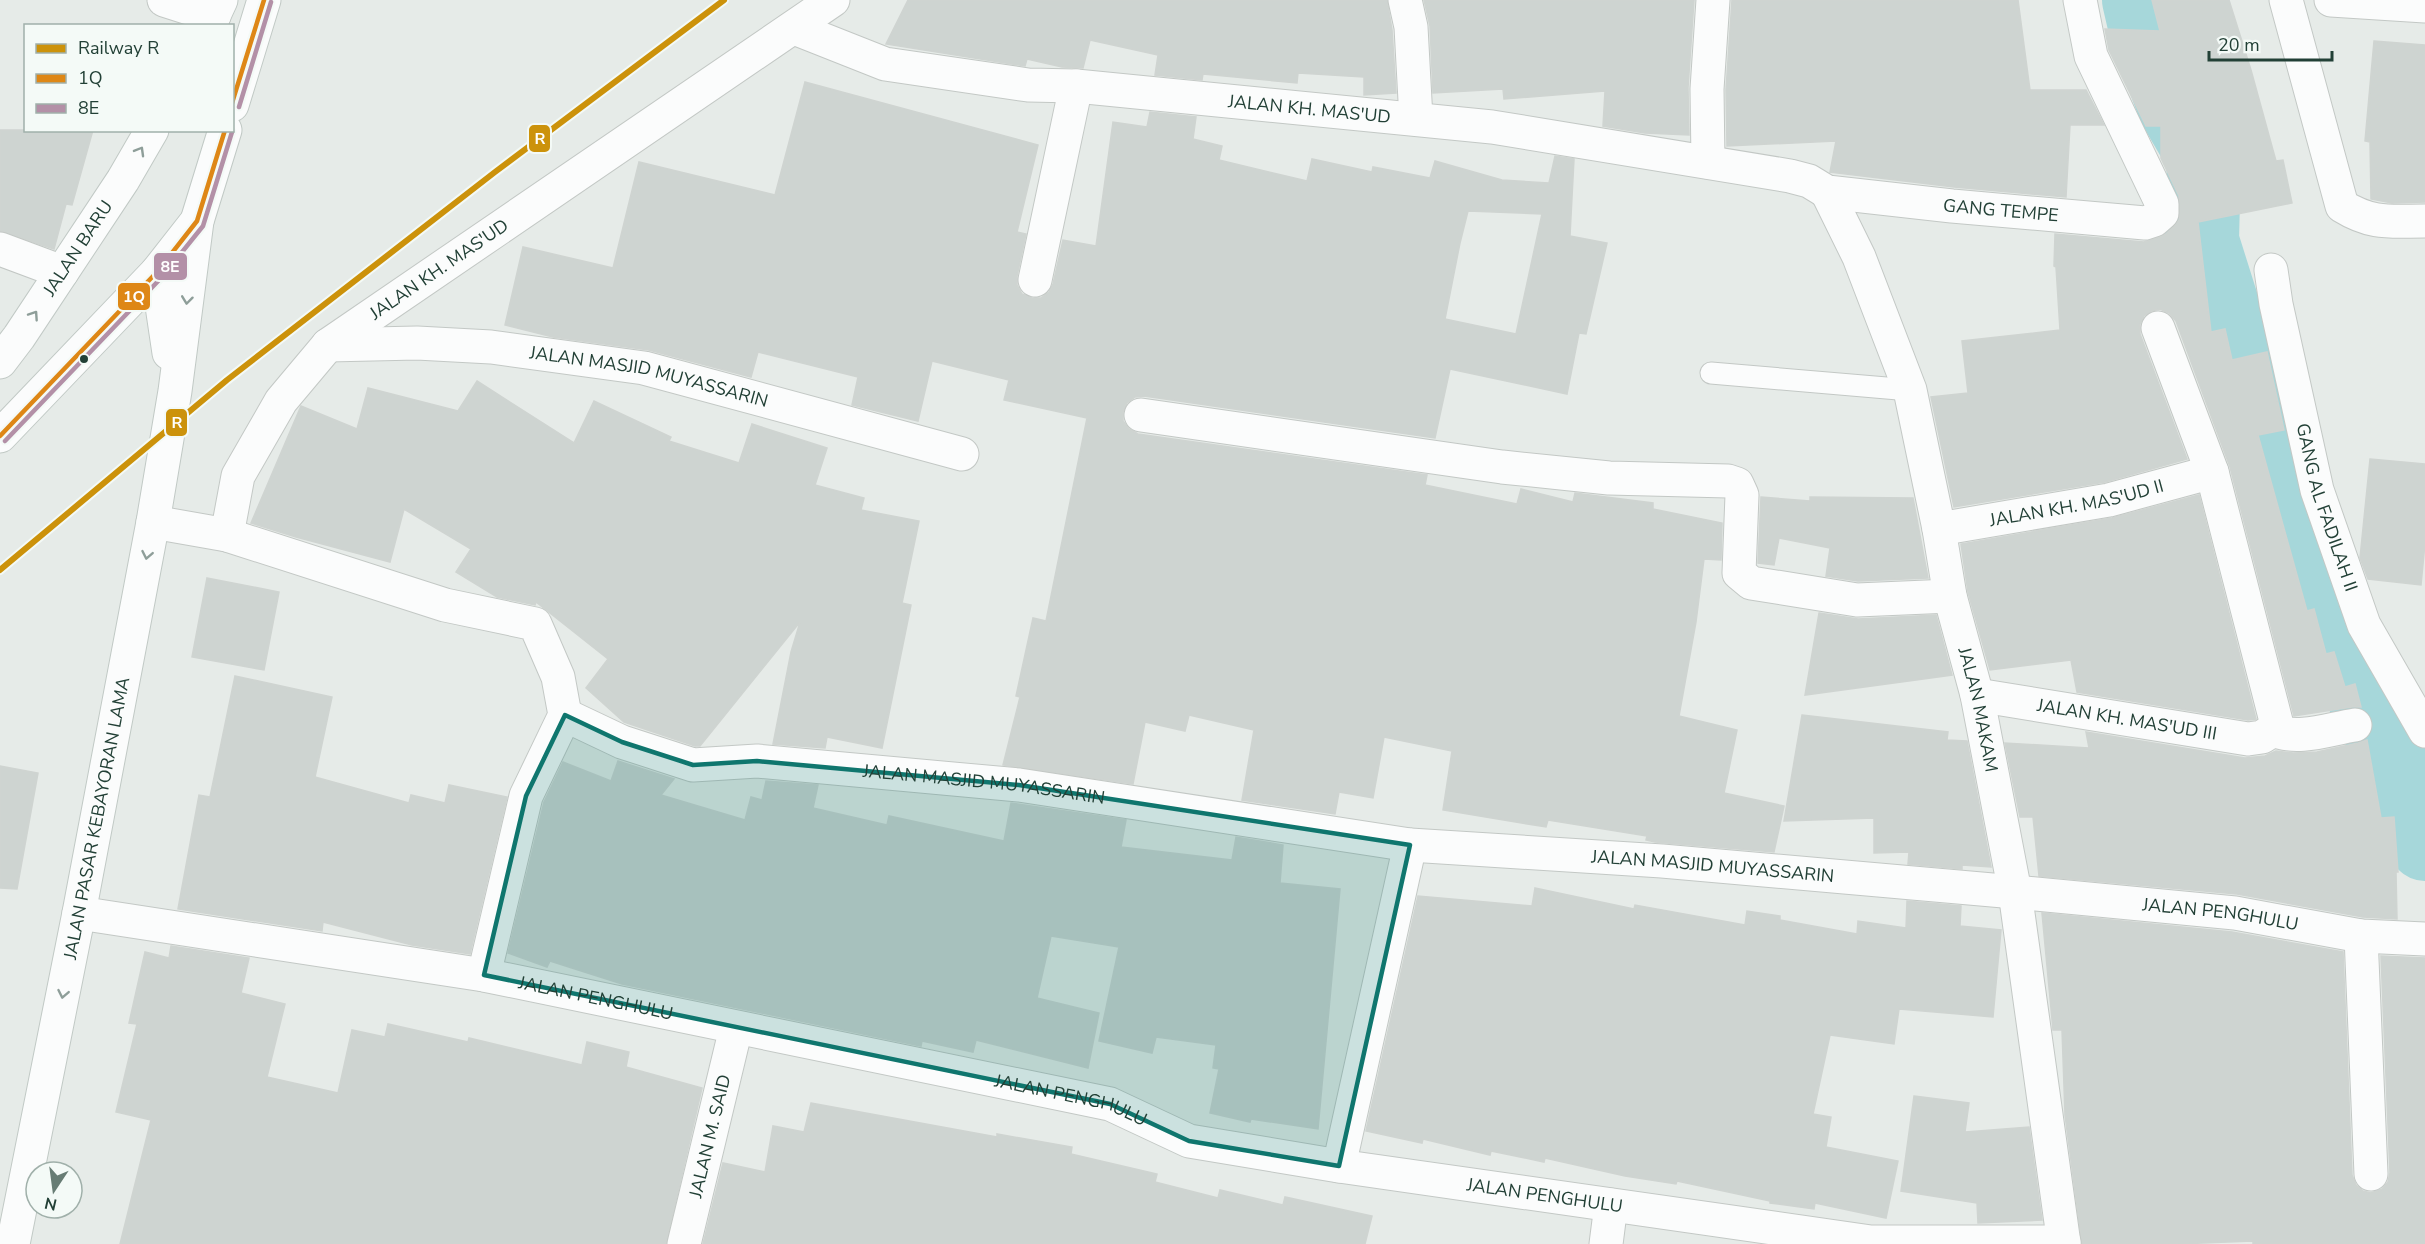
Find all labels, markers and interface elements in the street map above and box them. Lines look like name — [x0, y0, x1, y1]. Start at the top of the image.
legend — [24, 24, 234, 132]
scale bar — [2209, 24, 2332, 62]
text: 20 m — [2218, 33, 2260, 57]
text: Railway R — [78, 36, 159, 60]
text: 1Q — [78, 66, 103, 90]
street label: JALAN KH. MAS'UD — [1226, 89, 1392, 129]
text: 8E — [78, 96, 99, 120]
line badge: R — [528, 124, 551, 153]
text: R — [535, 128, 546, 150]
one-way arrow — [133, 147, 144, 157]
street label: GANG TEMPE — [1942, 193, 2060, 227]
street label: JALAN BARU — [37, 196, 118, 301]
street label: JALAN KH. MAS'UD — [364, 213, 513, 326]
line badge: 8E — [153, 252, 188, 281]
text: 8E — [160, 256, 180, 278]
line badge: 1Q — [117, 282, 151, 311]
text: 1Q — [123, 286, 145, 308]
one-way arrow — [181, 295, 193, 304]
one-way arrow — [27, 310, 38, 321]
street label: JALAN MASJID MUYASSARIN — [527, 340, 771, 413]
unlabelled marker — [78, 353, 90, 365]
line badge: R — [165, 408, 188, 437]
text: R — [172, 412, 183, 434]
street label: GANG AL FADILAH II — [2291, 421, 2363, 595]
street label: JALAN KH. MAS'UD II — [1987, 474, 2166, 532]
one-way arrow — [141, 549, 154, 559]
street label: JALAN MAKAM — [1952, 644, 2004, 774]
street label: JALAN PASAR KEBAYORAN LAMA — [58, 675, 135, 962]
street label: JALAN KH. MAS'UD III — [2035, 693, 2219, 746]
street label: JALAN MASJID MUYASSARIN — [861, 759, 1107, 810]
street label: JALAN MASJID MUYASSARIN — [1590, 844, 1835, 888]
street label: JALAN PENGHULU — [2140, 892, 2300, 936]
street label: JALAN PENGHULU — [516, 970, 675, 1026]
one-way arrow — [57, 988, 70, 998]
street label: JALAN PENGHULU — [992, 1068, 1151, 1132]
street label: JALAN M. SAID — [683, 1072, 736, 1201]
north arrow — [24, 1160, 84, 1220]
street label: JALAN PENGHULU — [1464, 1172, 1624, 1218]
text: N — [43, 1192, 59, 1216]

